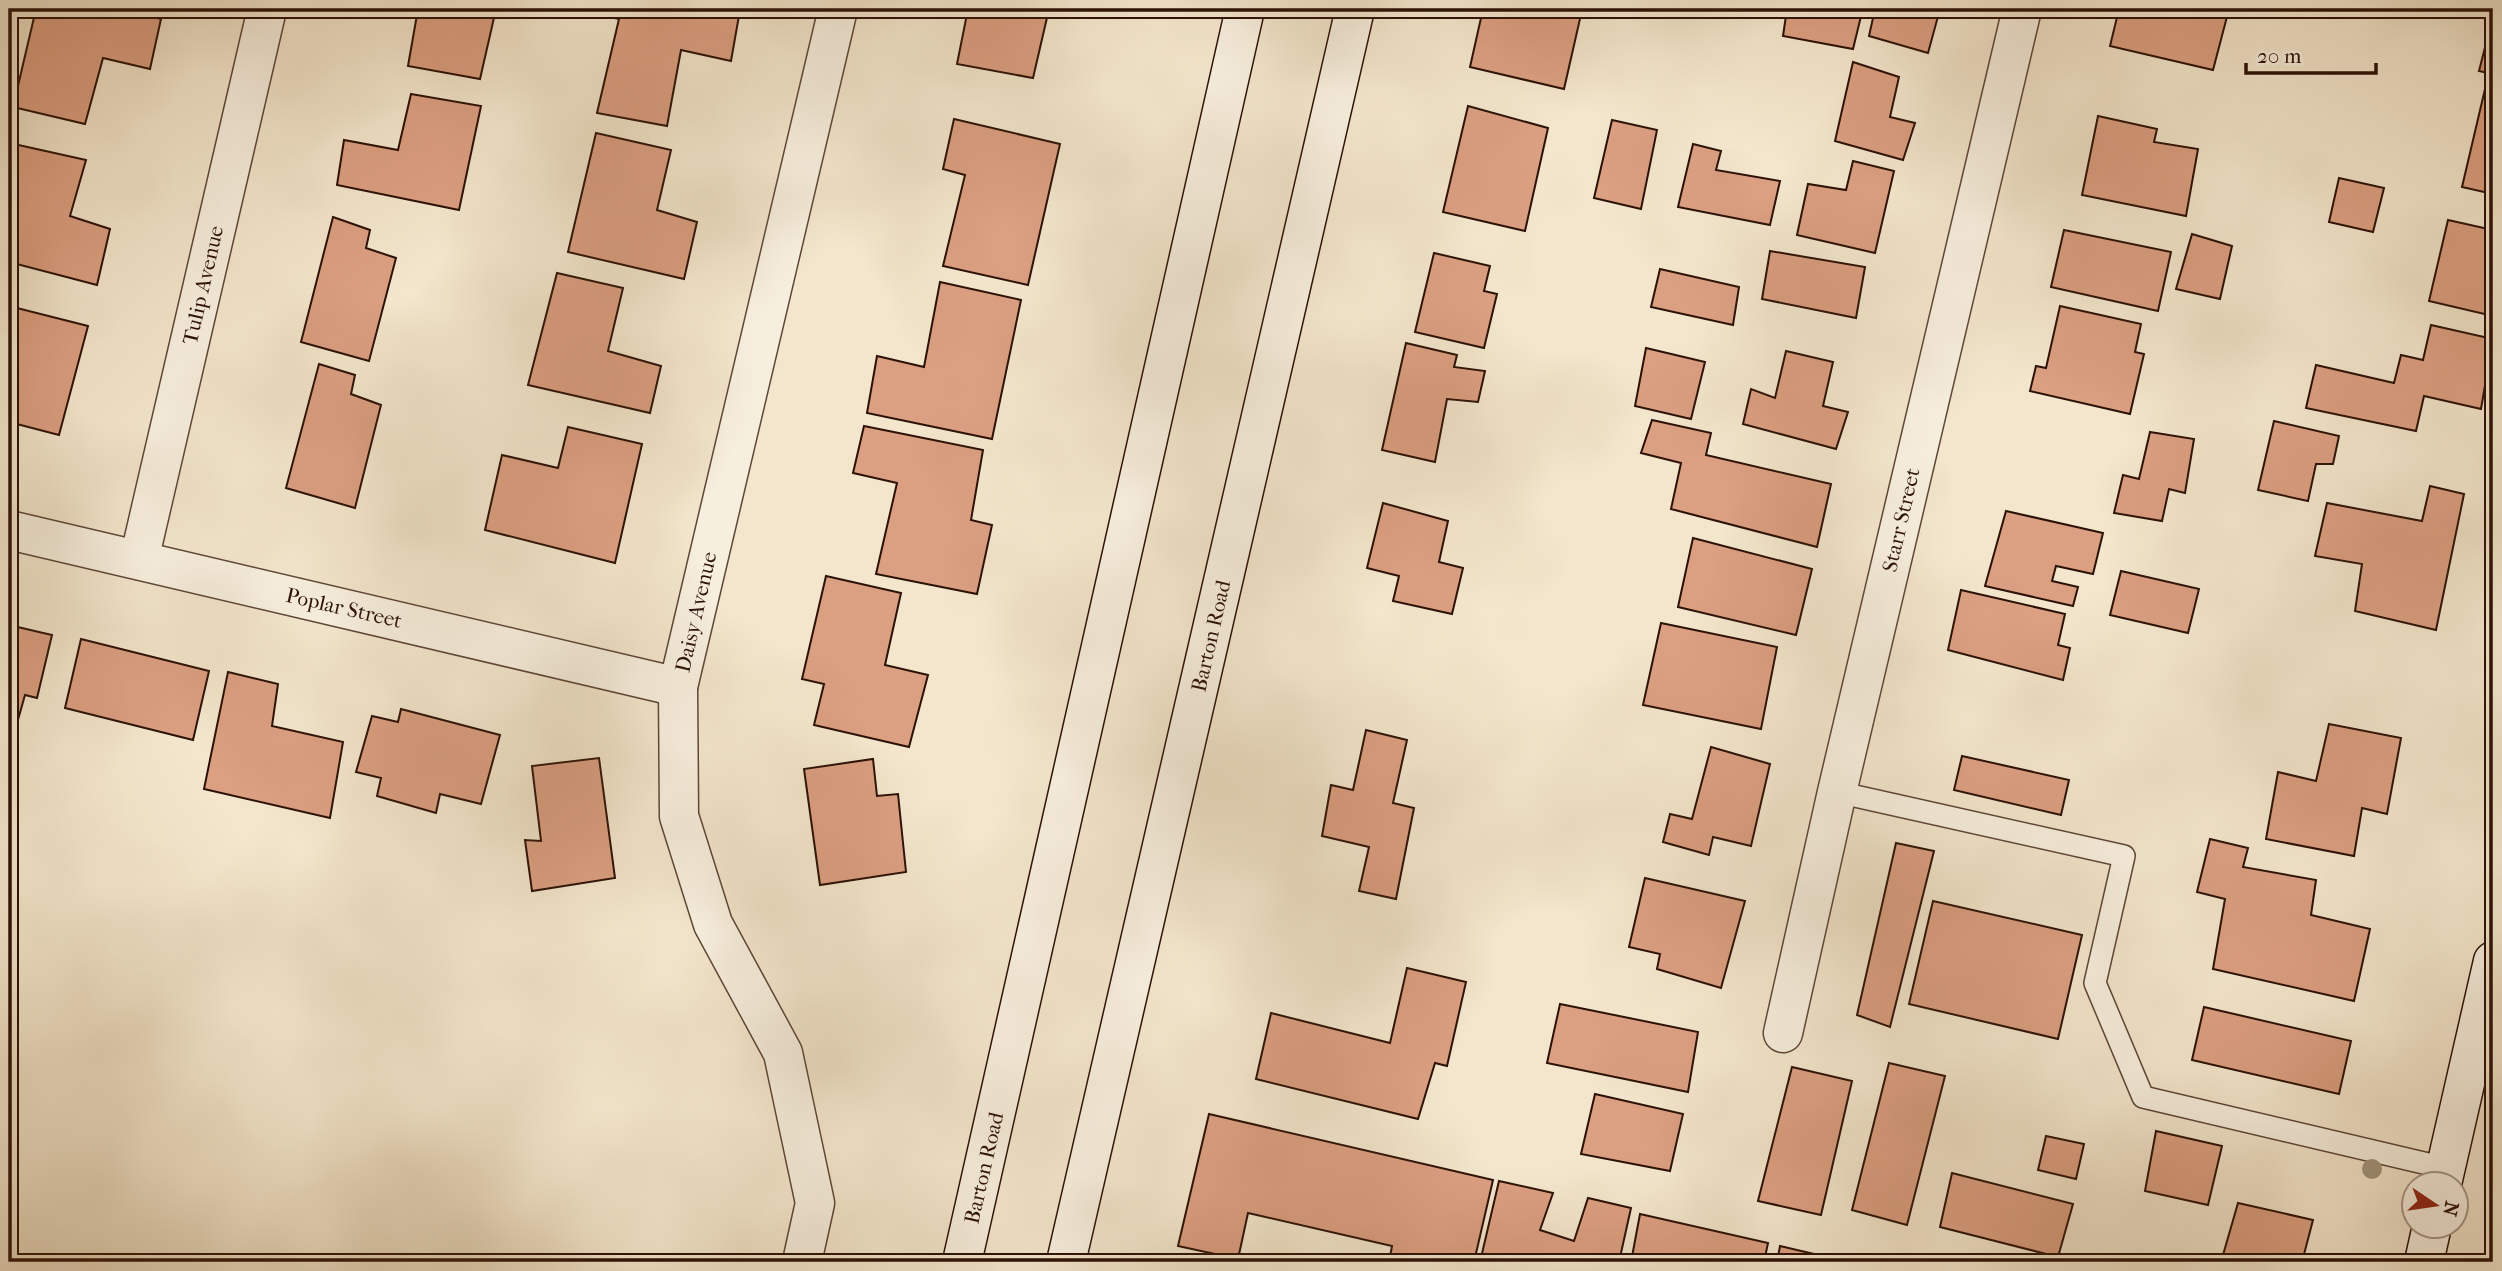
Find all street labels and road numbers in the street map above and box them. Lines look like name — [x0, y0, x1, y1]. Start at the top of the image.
street label: Tulip Avenue — [178, 223, 228, 347]
street label: Starr Street — [1877, 465, 1925, 574]
street label: Daisy Avenue — [670, 549, 722, 675]
street label: Barton Road — [1187, 577, 1236, 694]
street label: Poplar Street — [284, 583, 405, 633]
street label: Barton Road — [960, 1109, 1009, 1226]

